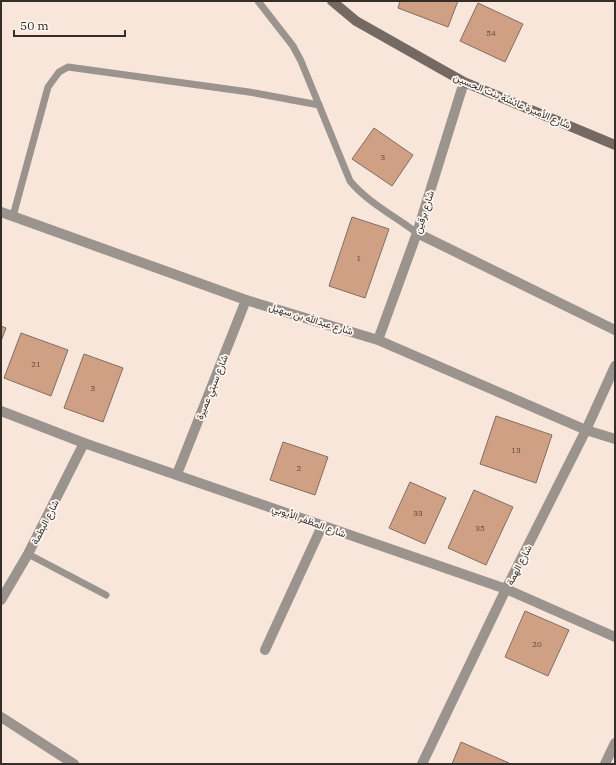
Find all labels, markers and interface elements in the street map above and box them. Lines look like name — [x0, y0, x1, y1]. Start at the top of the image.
scale bar — [14, 12, 125, 38]
text: 50 m — [20, 18, 49, 33]
house number: 54 — [486, 28, 496, 38]
street label: شارع الأميرة عائشة بنت الحسين — [451, 70, 573, 132]
house number: 3 — [381, 152, 386, 162]
street label: شارع برقين — [411, 189, 437, 235]
house number: 1 — [357, 253, 362, 263]
street label: شارع عبدالله بن سهيل — [267, 300, 355, 338]
street label: شارع سبتي عميرة — [193, 353, 233, 422]
house number: 21 — [31, 359, 41, 369]
house number: 3 — [91, 383, 96, 393]
house number: 13 — [511, 445, 521, 455]
house number: 2 — [297, 463, 302, 473]
street label: شارع البطمة — [28, 497, 62, 547]
street label: شارع المظفر الأيوبي — [270, 502, 348, 542]
house number: 33 — [413, 508, 423, 518]
house number: 35 — [475, 523, 485, 533]
street label: شارع الهمة — [503, 543, 535, 587]
house number: 20 — [532, 639, 542, 649]

